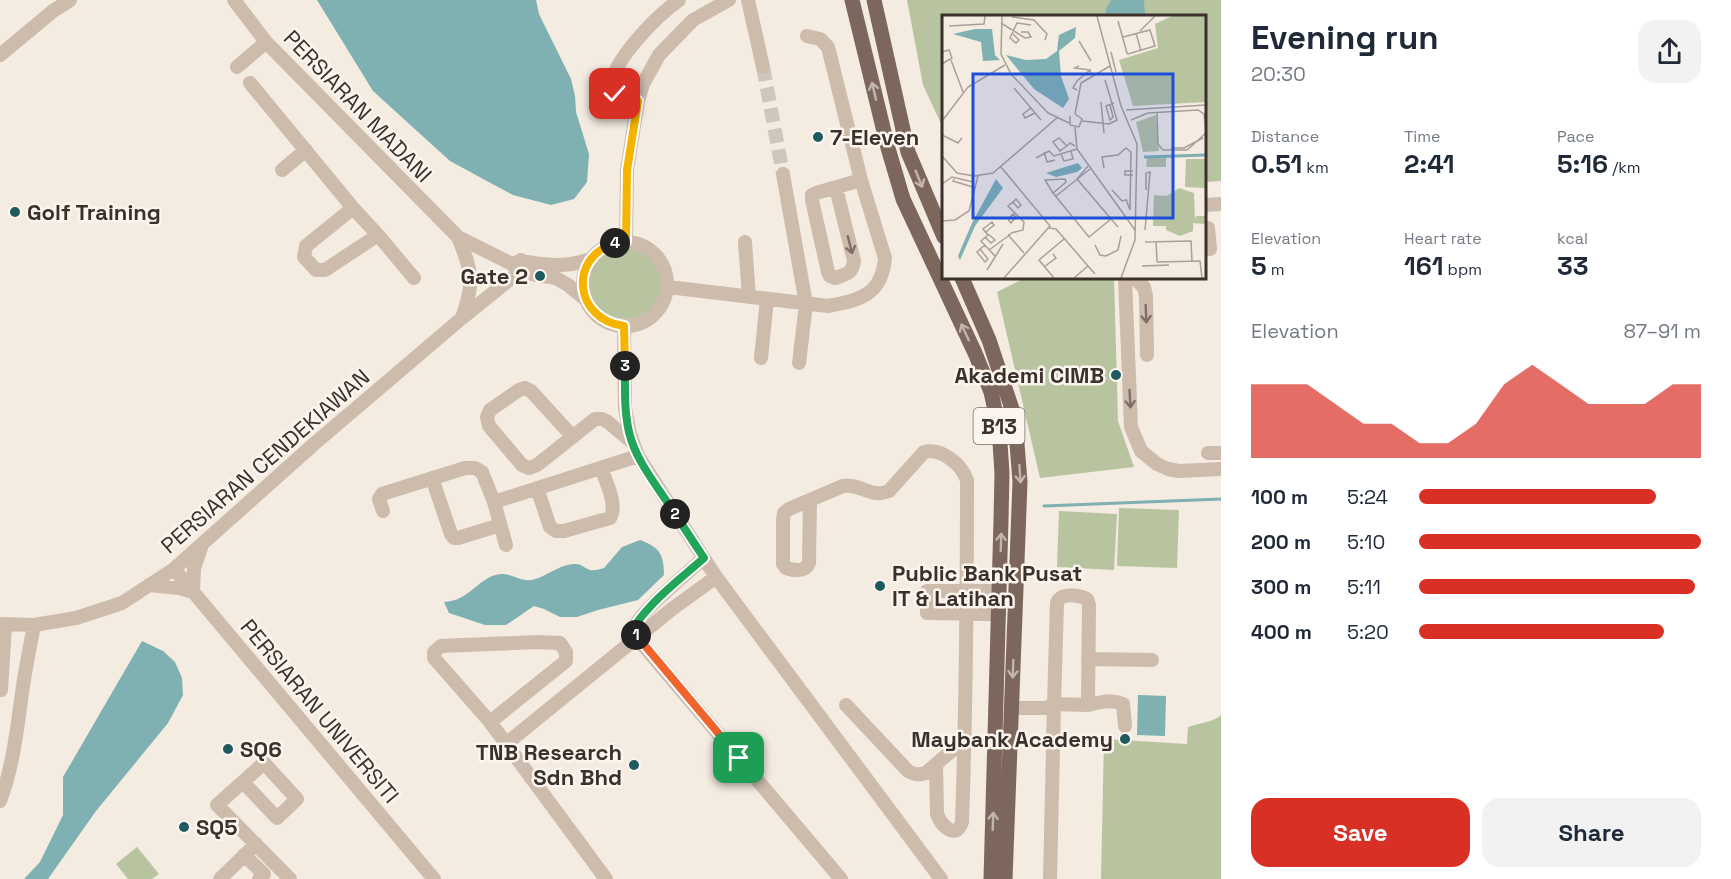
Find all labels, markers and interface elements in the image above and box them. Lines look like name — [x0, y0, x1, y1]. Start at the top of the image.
inset map — [942, 15, 1206, 279]
text: Evening run — [1251, 17, 1439, 59]
button: share — [1638, 20, 1701, 83]
street label: PERSIARAN MADANI — [278, 24, 438, 188]
text: 20:30 — [1251, 61, 1306, 87]
pin — [589, 68, 640, 119]
icon: check — [598, 77, 631, 110]
one-way arrow — [868, 82, 880, 101]
place label: 7-Eleven — [830, 123, 919, 151]
text: Distance — [1251, 126, 1319, 147]
text: Time — [1404, 126, 1440, 147]
text: Pace — [1557, 126, 1594, 147]
marker: 7-Eleven — [811, 130, 825, 144]
text: 0.51 — [1251, 147, 1302, 181]
text: 2:41 — [1404, 147, 1455, 181]
text: 5:16 — [1557, 147, 1608, 181]
text: km — [1302, 157, 1329, 178]
text: /km — [1608, 157, 1641, 178]
one-way arrow — [914, 169, 925, 187]
place label: Golf Training — [27, 198, 161, 226]
marker: Golf Training — [8, 205, 22, 219]
pin: 4 — [600, 228, 630, 258]
text: Elevation — [1251, 228, 1321, 249]
text: Heart rate — [1404, 228, 1482, 249]
text: kcal — [1557, 228, 1588, 249]
text: 4 — [610, 232, 620, 253]
one-way arrow — [845, 235, 857, 254]
text: 5 — [1251, 249, 1267, 283]
text: 161 — [1404, 249, 1443, 283]
text: 33 — [1557, 249, 1589, 283]
text: m — [1267, 259, 1284, 280]
text: bpm — [1443, 259, 1482, 280]
place label: Gate 2 — [461, 262, 528, 290]
marker: Gate 2 — [533, 269, 547, 283]
one-way arrow — [1140, 304, 1152, 324]
text: Elevation — [1251, 318, 1339, 344]
text: 87–91 m — [1624, 318, 1701, 344]
one-way arrow — [959, 323, 970, 342]
pin: 3 — [610, 351, 640, 381]
text: 3 — [620, 355, 630, 376]
place label: Akademi CIMB — [954, 361, 1104, 389]
street label: PERSIARAN CENDEKIAWAN — [155, 363, 375, 559]
marker: Akademi CIMB — [1109, 368, 1123, 382]
one-way arrow — [1124, 388, 1135, 408]
road number: B13 — [974, 408, 1024, 444]
one-way arrow — [1014, 464, 1025, 484]
text: 100 m — [1251, 484, 1308, 510]
text: 5:24 — [1347, 484, 1388, 510]
pin: 2 — [660, 499, 690, 529]
text: 2 — [670, 503, 680, 524]
text: 200 m — [1251, 529, 1311, 555]
text: 5:10 — [1347, 529, 1385, 555]
one-way arrow — [995, 532, 1006, 552]
place label: Public Bank Pusat IT & Latihan — [892, 559, 1082, 612]
text: 300 m — [1251, 574, 1311, 600]
text: 5:11 — [1347, 574, 1381, 600]
marker: Public Bank Pusat IT & Latihan — [873, 579, 887, 593]
street label: PERSIARAN UNIVERSITI — [235, 613, 405, 809]
text: 400 m — [1251, 619, 1312, 645]
text: 5:20 — [1347, 619, 1389, 645]
pin: 1 — [621, 620, 651, 650]
text: 1 — [632, 624, 640, 645]
one-way arrow — [1008, 658, 1019, 678]
place label: Maybank Academy — [911, 725, 1113, 753]
pin — [713, 732, 764, 783]
marker: Maybank Academy — [1118, 732, 1132, 746]
place label: SQ6 — [240, 735, 282, 763]
place label: TNB Research Sdn Bhd — [476, 738, 622, 791]
icon: arrive — [722, 741, 755, 774]
marker: SQ6 — [221, 742, 235, 756]
marker: TNB Research Sdn Bhd — [627, 758, 641, 772]
button: Save — [1251, 798, 1470, 867]
button: Share — [1482, 798, 1701, 867]
one-way arrow — [987, 811, 999, 831]
place label: SQ5 — [196, 813, 237, 841]
marker: SQ5 — [177, 820, 191, 834]

